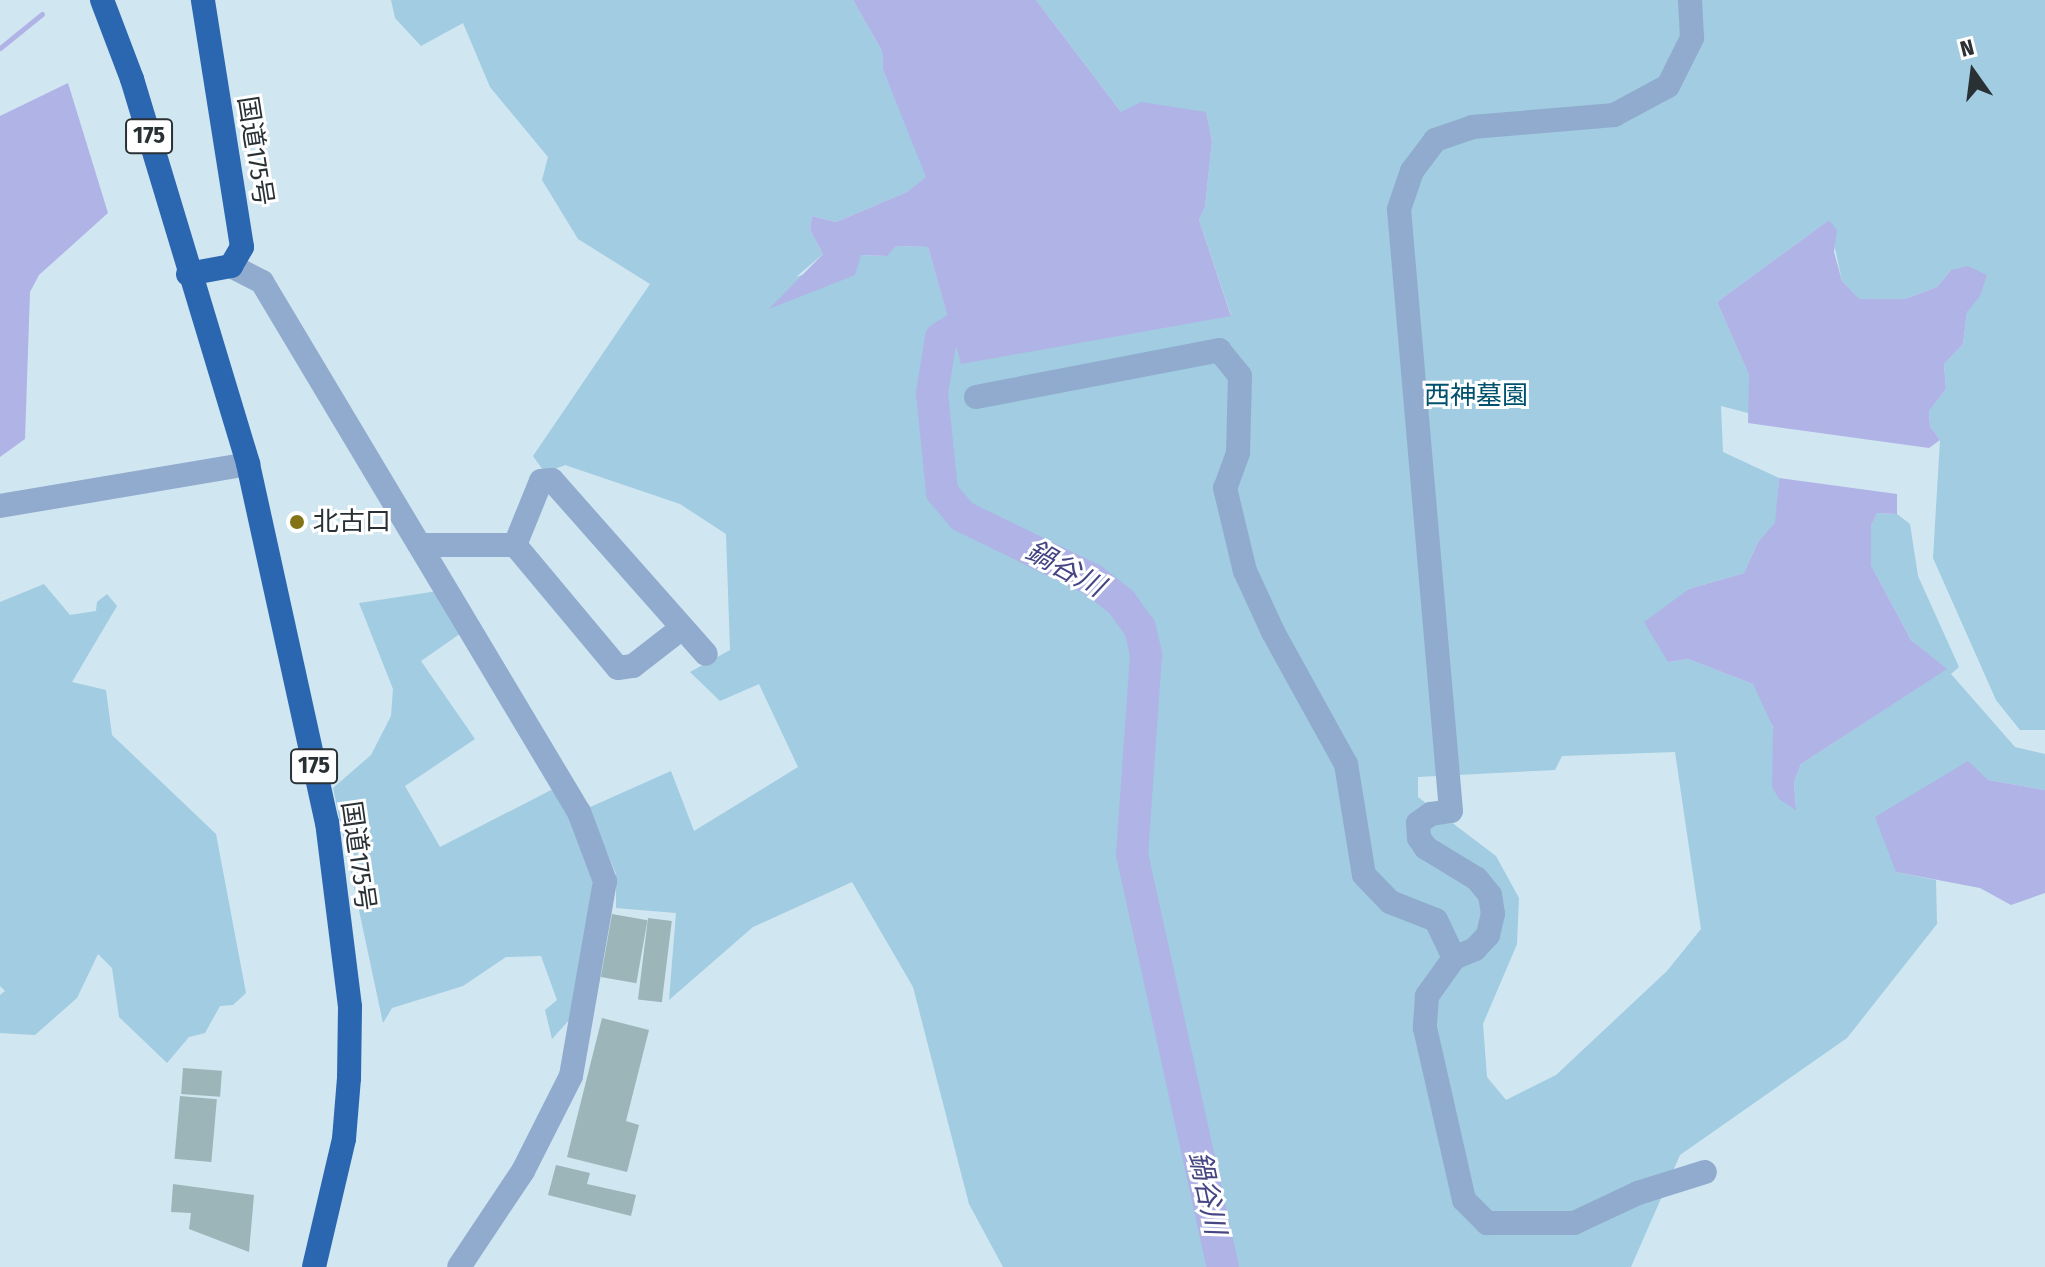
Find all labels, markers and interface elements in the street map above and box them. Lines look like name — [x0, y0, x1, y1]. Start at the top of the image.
north arrow — [1933, 32, 2013, 112]
text: N — [1957, 34, 1977, 63]
street label: 国道175号 — [231, 94, 279, 208]
road number: 175 — [125, 116, 173, 156]
park label: 西神墓園 — [1424, 380, 1528, 412]
place label: 北古口 — [313, 506, 391, 538]
marker: 北古口 — [288, 513, 306, 531]
water label: 鍋谷川 — [1020, 534, 1110, 604]
road number: 175 — [290, 746, 338, 786]
street label: 国道175号 — [335, 799, 381, 913]
water label: 鍋谷川 — [1182, 1148, 1232, 1238]

